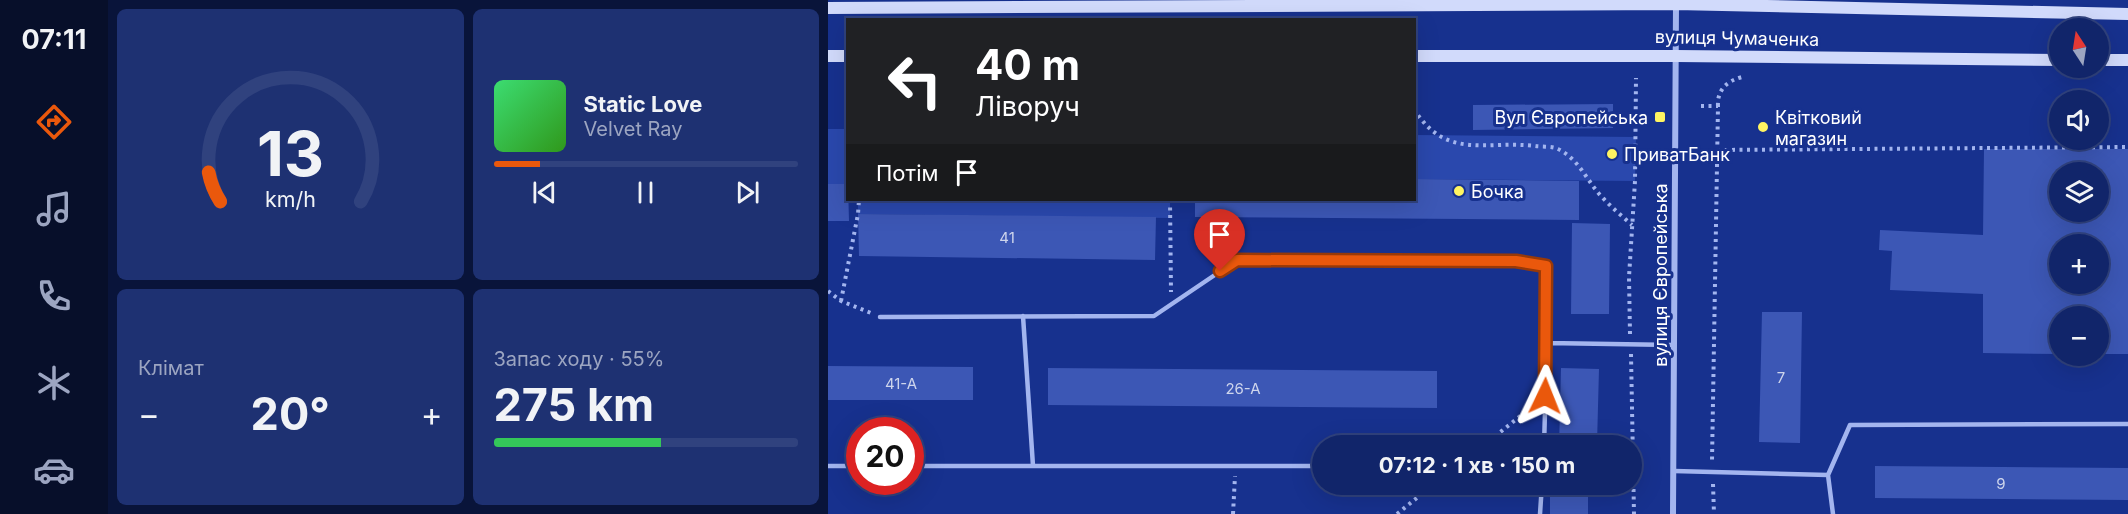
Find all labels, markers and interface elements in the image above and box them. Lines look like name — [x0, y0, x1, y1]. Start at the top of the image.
north arrow — [2049, 18, 2109, 78]
map controls — [2049, 18, 2109, 366]
text: 07:11 — [22, 23, 86, 56]
street label: вулиця Чумаченка — [1655, 26, 1819, 50]
text: 40 m — [975, 39, 1080, 90]
icon: left — [876, 42, 954, 120]
text: Ліворуч — [975, 90, 1080, 123]
button: sound — [2049, 90, 2109, 150]
text: Static Love — [584, 91, 702, 117]
icon: directions — [33, 101, 75, 143]
place label: Вул Європейська — [1494, 107, 1648, 128]
place label: Квітковий магазин — [1775, 107, 1862, 149]
marker: Вул Європейська — [1653, 110, 1667, 124]
text: 13 — [257, 116, 324, 191]
text: Velvet Ray — [584, 117, 683, 141]
marker: Квітковий магазин — [1756, 120, 1770, 134]
place label: ПриватБанк — [1624, 144, 1730, 165]
marker: ПриватБанк — [1605, 147, 1619, 161]
icon: arrive — [950, 156, 983, 189]
text: Потім — [876, 160, 938, 186]
button: layers — [2049, 162, 2109, 222]
icon: previous — [528, 176, 561, 209]
icon: pause — [629, 176, 662, 209]
icon: next — [731, 176, 764, 209]
place label: Бочка — [1471, 181, 1524, 202]
street label: вулиця Європейська — [1650, 183, 1671, 367]
marker: Бочка — [1452, 184, 1466, 198]
text: km/h — [265, 186, 316, 212]
icon: music — [33, 188, 75, 230]
pin — [1194, 209, 1245, 271]
icon: arrive — [1203, 218, 1236, 251]
house number: 41 — [999, 228, 1015, 247]
button: + — [2049, 234, 2109, 294]
icon: phone — [33, 275, 75, 317]
button: − — [2049, 306, 2109, 366]
text: Запас ходу · 55% — [494, 347, 664, 371]
text: Клімат — [138, 356, 204, 380]
icon: climate — [33, 362, 75, 404]
position arrow — [1513, 364, 1577, 428]
house number: 7 — [1777, 368, 1785, 387]
house number: 41-А — [885, 374, 917, 393]
text: 275 km — [494, 377, 654, 432]
house number: 26-А — [1225, 379, 1261, 398]
text: 20° — [251, 386, 330, 441]
text: − — [138, 394, 160, 434]
text: + — [421, 394, 443, 434]
speed limit sign: 20 — [846, 417, 924, 495]
icon: car — [33, 449, 75, 491]
text: 07:12 · 1 хв · 150 m — [1379, 452, 1575, 478]
house number: 9 — [1996, 474, 2006, 493]

